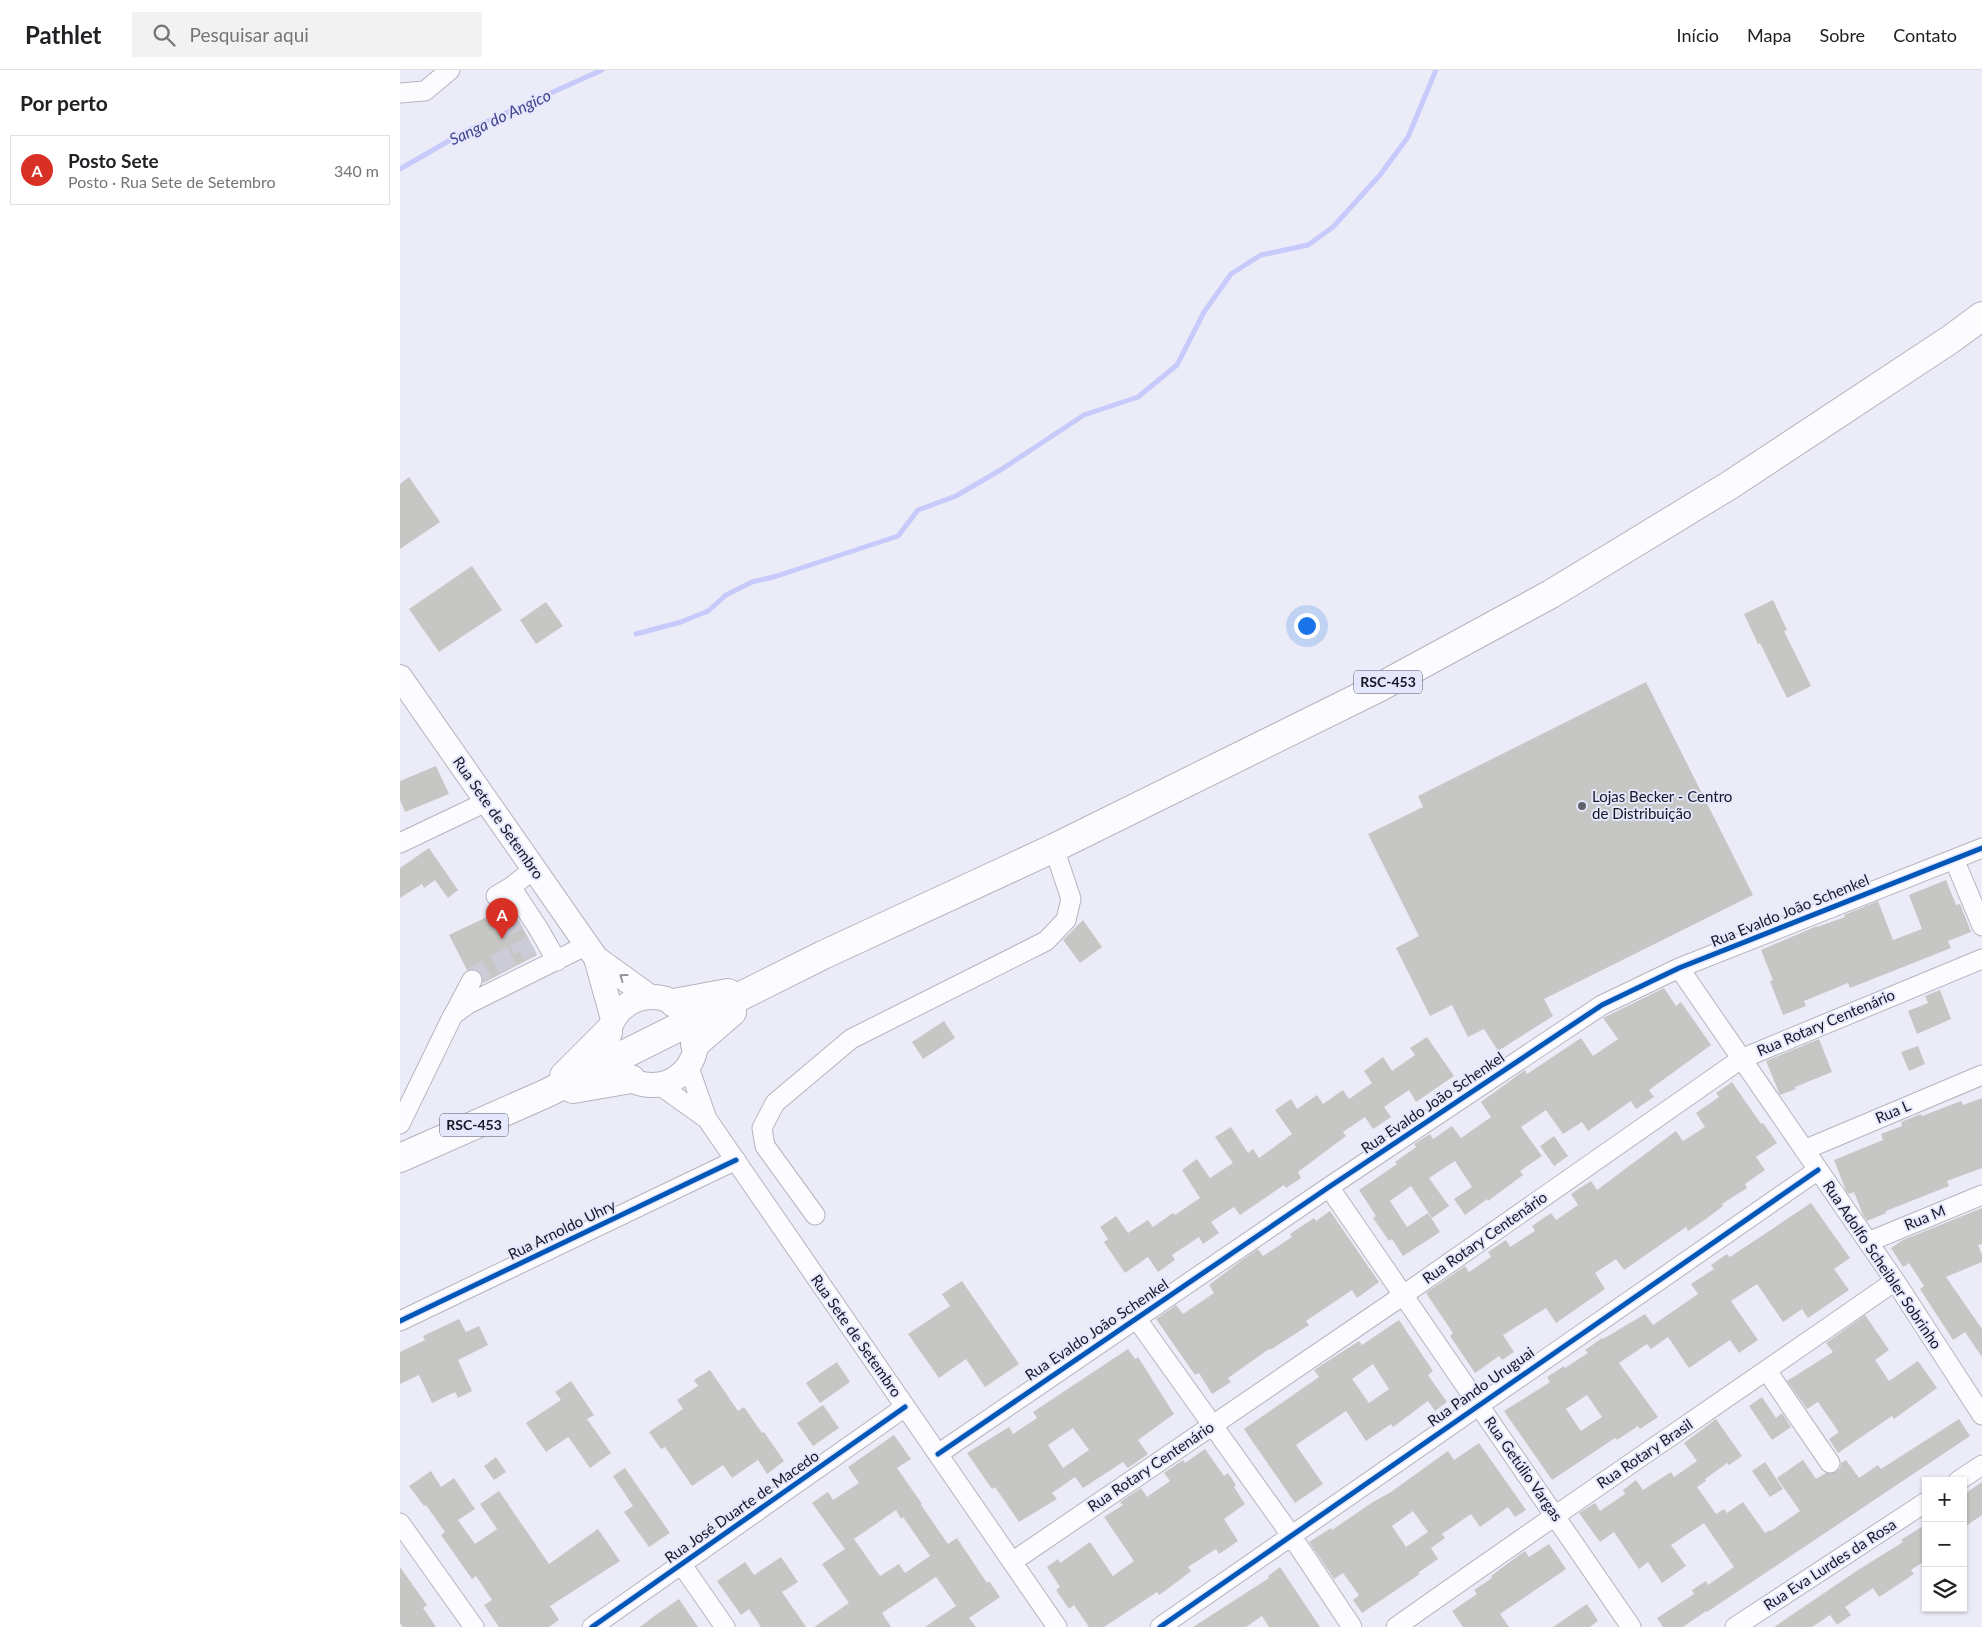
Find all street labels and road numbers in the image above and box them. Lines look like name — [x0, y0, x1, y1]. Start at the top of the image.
road number: RSC-453 — [1354, 670, 1422, 694]
street label: Rua Sete de Setembro — [450, 753, 548, 882]
street label: Rua Evaldo João Schenkel — [1708, 870, 1871, 950]
street label: Rua Rotary Centenário — [1754, 985, 1897, 1059]
street label: Rua Evaldo João Schenkel — [1357, 1047, 1507, 1157]
street label: Rua L — [1872, 1096, 1913, 1126]
road number: RSC-453 — [440, 1114, 508, 1136]
street label: Rua Adolfo Scheibler Sobrinho — [1820, 1177, 1946, 1352]
street label: Rua Rotary Centenário — [1419, 1187, 1550, 1287]
street label: Rua Arnoldo Uhry — [505, 1195, 619, 1263]
street label: Rua M — [1901, 1201, 1948, 1233]
street label: Rua Sete de Setembro — [808, 1271, 906, 1400]
street label: Rua Evaldo João Schenkel — [1021, 1274, 1171, 1384]
street label: Rua Pando Uruguai — [1424, 1343, 1537, 1430]
street label: Rua Getúlio Vargas — [1481, 1413, 1567, 1524]
street label: Rua Rotary Brasil — [1593, 1415, 1696, 1492]
street label: Rua Rotary Centenário — [1084, 1417, 1217, 1515]
street label: Rua José Duarte de Macedo — [661, 1446, 822, 1566]
street label: Rua Eva Lurdes da Rosa — [1760, 1515, 1899, 1614]

